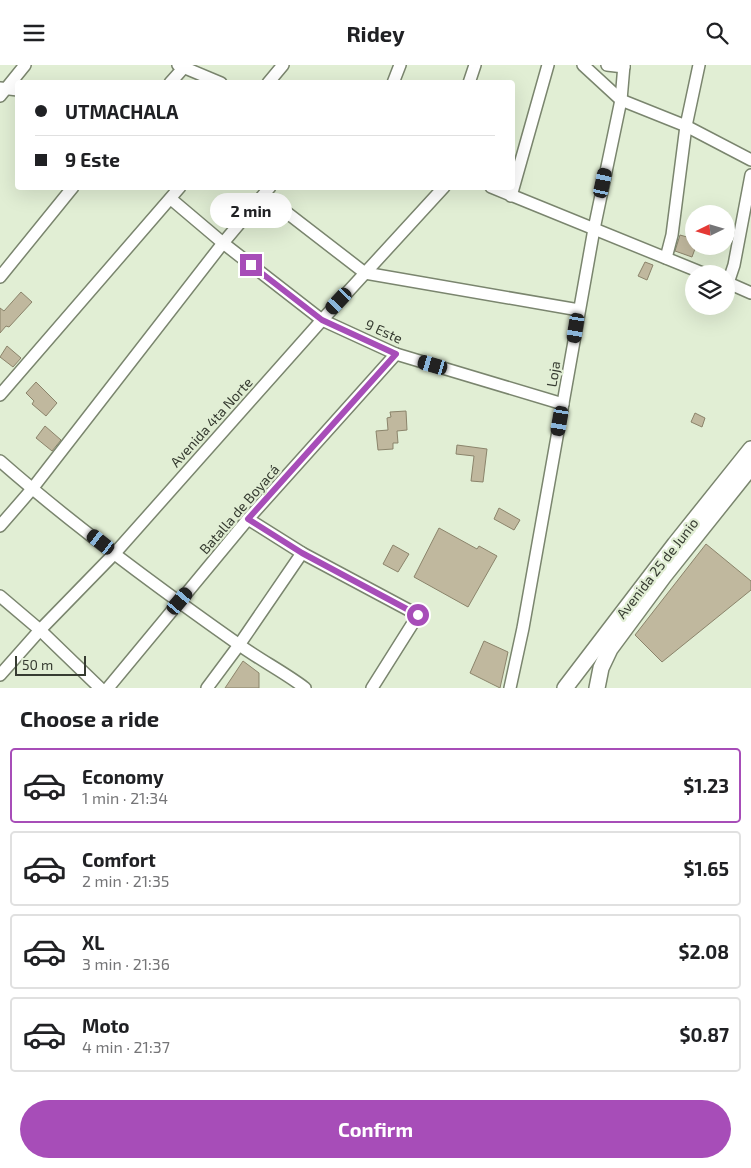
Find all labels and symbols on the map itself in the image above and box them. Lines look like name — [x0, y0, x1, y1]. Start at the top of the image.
car — [592, 167, 613, 199]
callout: 2 min — [210, 193, 292, 227]
north arrow — [685, 205, 735, 255]
route end — [240, 254, 262, 276]
car — [323, 285, 354, 317]
car — [566, 312, 585, 344]
street label: 9 Este — [363, 315, 405, 347]
car — [416, 354, 449, 376]
street label: Loja — [543, 360, 563, 388]
street label: Avenida 4ta Norte — [166, 374, 256, 470]
car — [550, 405, 569, 437]
street label: Batalla de Boyacá — [195, 461, 283, 557]
street label: Avenida 25 de Junio — [612, 514, 702, 622]
car — [84, 527, 117, 557]
car — [164, 585, 195, 617]
route start — [407, 604, 429, 626]
scale bar — [15, 653, 86, 676]

